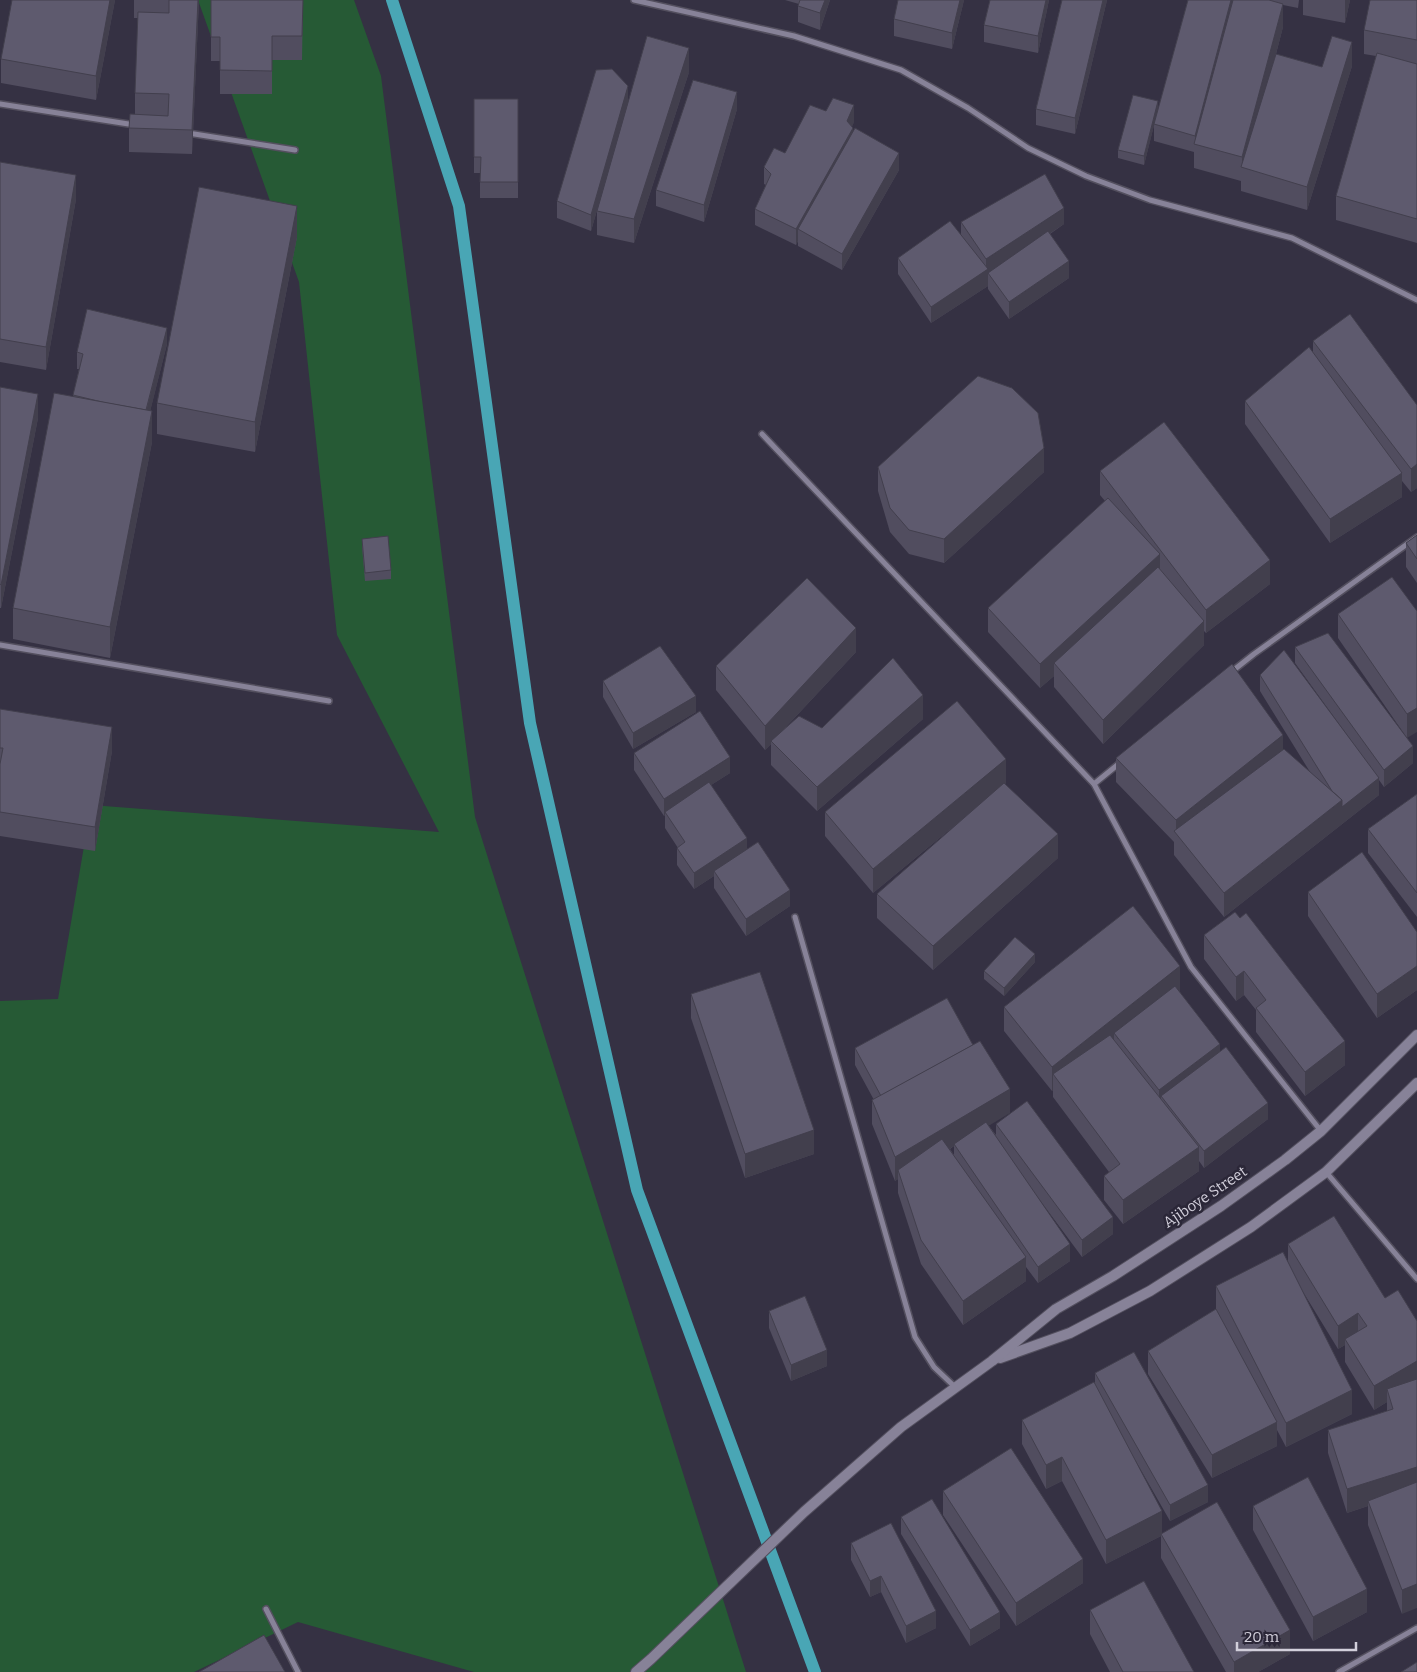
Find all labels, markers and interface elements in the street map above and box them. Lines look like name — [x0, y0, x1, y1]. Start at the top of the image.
street label: Ajiboye Street — [1160, 1162, 1251, 1232]
scale bar — [1237, 1620, 1356, 1652]
text: 20 m — [1244, 1628, 1280, 1646]

